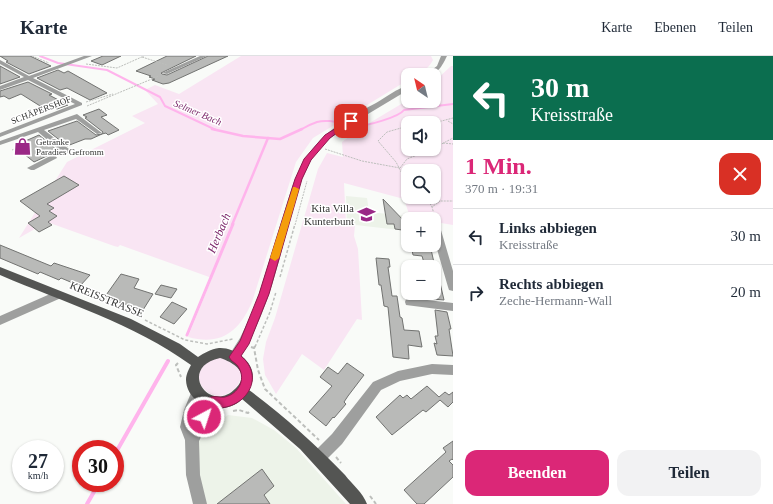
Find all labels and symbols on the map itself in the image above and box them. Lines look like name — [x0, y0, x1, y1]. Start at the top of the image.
north arrow — [401, 68, 441, 108]
street label: SCHÄPERSHOF — [10, 94, 72, 126]
water label: Selmer Bach — [172, 97, 223, 127]
pin — [334, 104, 368, 138]
shop icon: Getränke Paradies Gefromm — [13, 137, 33, 157]
place label: Getränke Paradies Gefromm — [36, 137, 104, 157]
place label: Kita Villa Kunterbunt — [304, 202, 354, 227]
school or university icon: Kita Villa Kunterbunt — [357, 204, 377, 224]
water label: Herbach — [204, 211, 234, 256]
street label: KREISSTRASSE — [68, 279, 146, 319]
position arrow — [183, 396, 225, 438]
speed limit sign: 30 — [72, 440, 124, 492]

